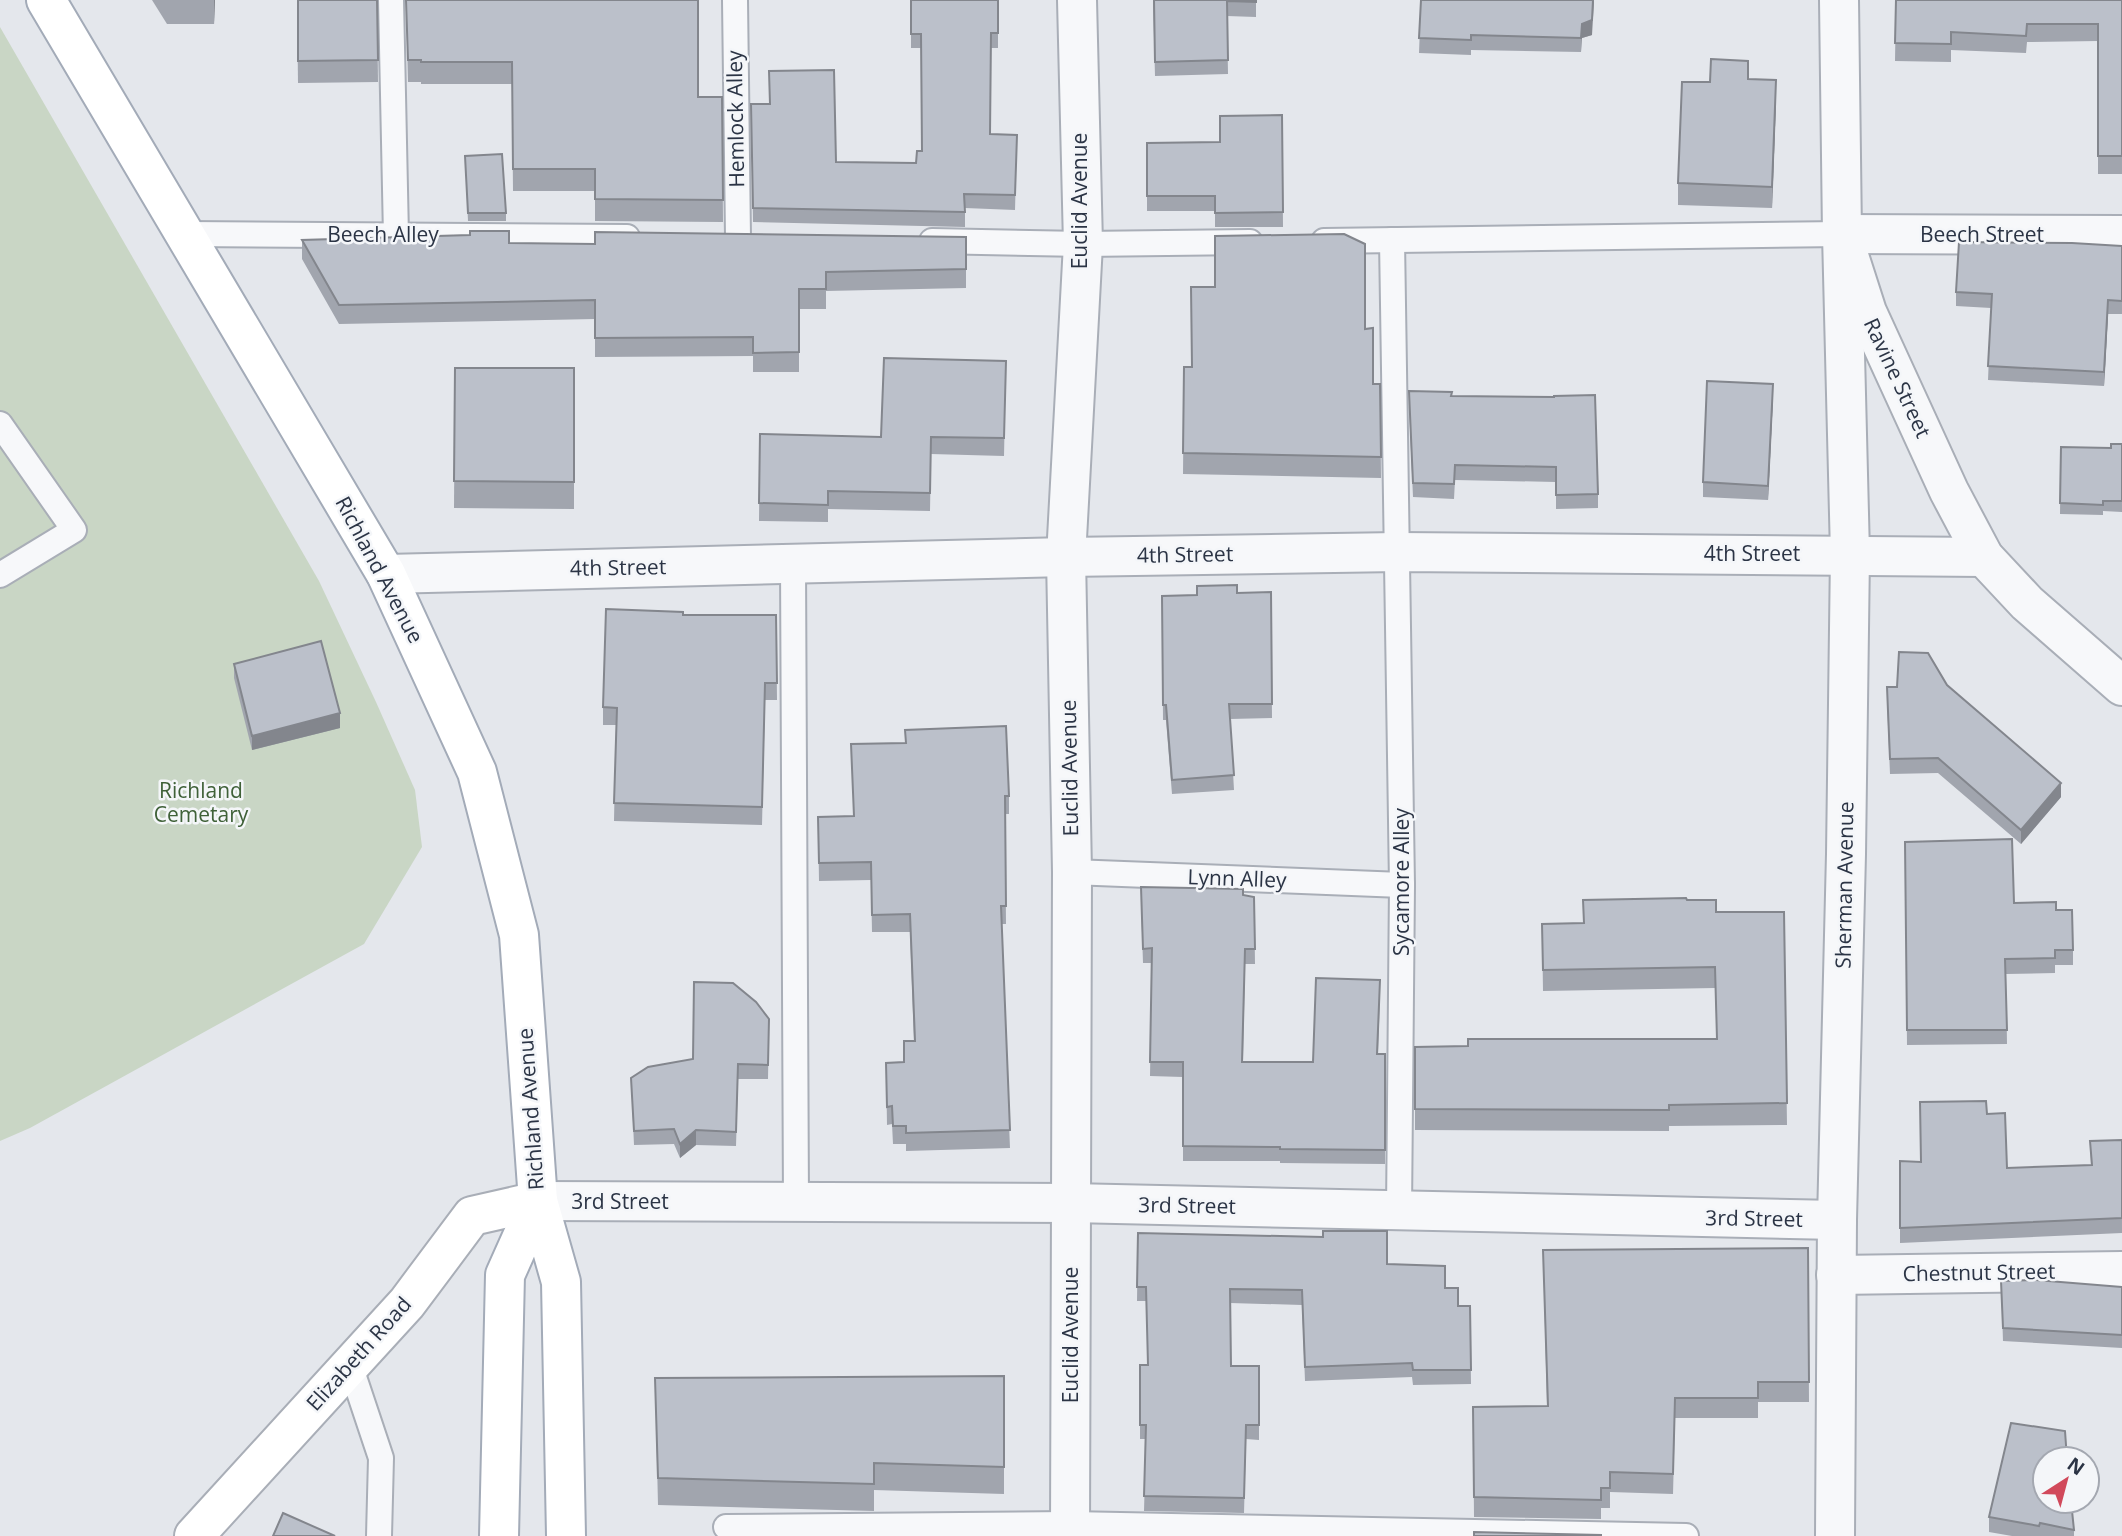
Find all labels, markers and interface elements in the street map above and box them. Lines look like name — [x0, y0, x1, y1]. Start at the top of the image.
street label: Hemlock Alley — [720, 50, 750, 188]
street label: Euclid Avenue — [1065, 133, 1093, 269]
street label: Beech Alley — [327, 220, 439, 248]
street label: Beech Street — [1920, 220, 2044, 248]
street label: Ravine Street — [1858, 313, 1938, 442]
street label: Richland Avenue — [329, 491, 430, 648]
street label: 4th Street — [1137, 539, 1233, 569]
street label: 4th Street — [1704, 539, 1800, 567]
street label: 4th Street — [570, 552, 666, 582]
street label: Euclid Avenue — [1054, 699, 1084, 837]
park label: Richland Cemetary — [154, 776, 249, 828]
street label: Sherman Avenue — [1829, 801, 1859, 969]
street label: Sycamore Alley — [1387, 808, 1415, 956]
street label: Lynn Alley — [1187, 862, 1287, 894]
street label: Richland Avenue — [510, 1027, 550, 1191]
street label: 3rd Street — [571, 1187, 669, 1215]
street label: 3rd Street — [1138, 1190, 1236, 1220]
street label: 3rd Street — [1705, 1203, 1803, 1233]
street label: Chestnut Street — [1902, 1257, 2056, 1287]
street label: Euclid Avenue — [1056, 1267, 1084, 1403]
street label: Elizabeth Road — [300, 1290, 417, 1416]
north arrow — [2031, 1445, 2101, 1515]
text: N — [2062, 1451, 2090, 1481]

